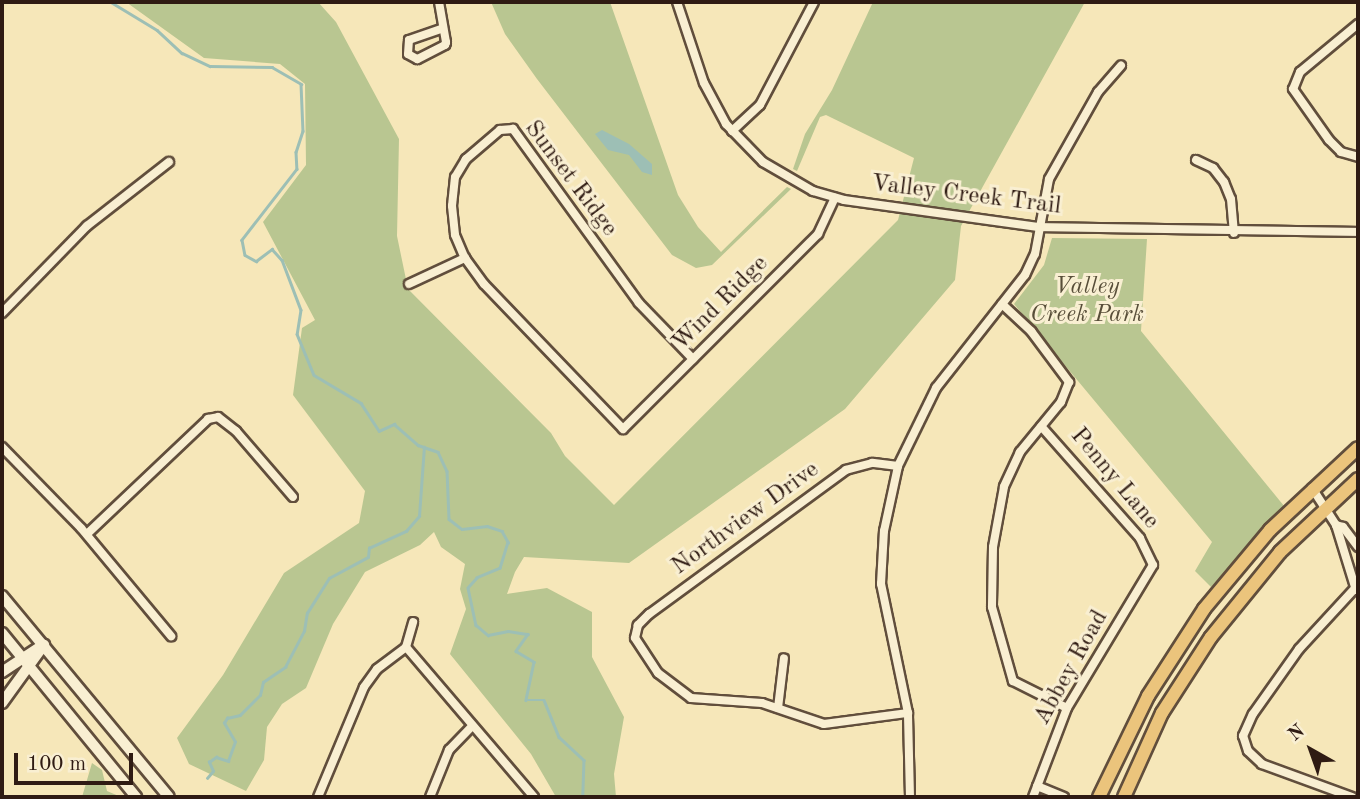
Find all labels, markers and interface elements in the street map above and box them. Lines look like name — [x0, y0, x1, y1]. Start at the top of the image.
street label: Sunset Ridge — [517, 115, 623, 243]
street label: Valley Creek Trail — [870, 170, 1062, 222]
street label: Wind Ridge — [667, 250, 775, 358]
park label: Valley Creek Park — [1030, 274, 1144, 330]
street label: Penny Lane — [1063, 422, 1165, 536]
street label: Northview Drive — [667, 456, 825, 582]
street label: Abbey Road — [1029, 606, 1115, 730]
north arrow — [1276, 715, 1346, 785]
text: N — [1286, 722, 1309, 745]
scale bar — [18, 740, 136, 784]
text: 100 m — [27, 754, 86, 775]

